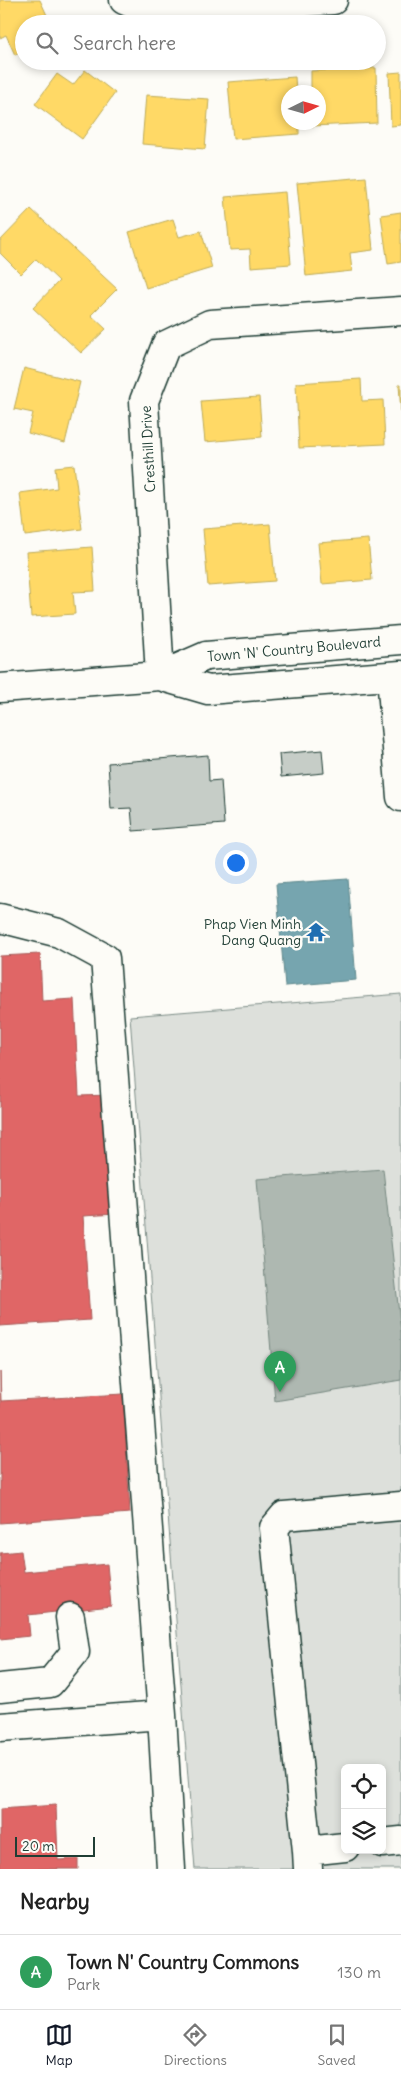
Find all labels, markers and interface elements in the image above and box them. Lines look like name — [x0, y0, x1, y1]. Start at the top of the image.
search box — [15, 15, 386, 70]
icon: search — [33, 29, 61, 57]
text: Search here — [73, 31, 176, 55]
north arrow — [281, 85, 326, 130]
street label: Cresthill Drive — [137, 405, 159, 493]
street label: Town 'N' Country Boulevard — [206, 632, 382, 666]
your location — [223, 850, 249, 876]
place label: Phap Vien Minh Dang Quang — [204, 915, 301, 949]
temple icon: Phap Vien Minh Dang Quang — [305, 921, 327, 943]
pin: A — [264, 1351, 296, 1392]
map controls — [341, 1764, 386, 1854]
button: locate — [341, 1764, 386, 1809]
button: layers — [341, 1809, 386, 1854]
scale bar — [15, 1834, 95, 1857]
text: 20 m — [22, 1837, 55, 1855]
text: Nearby — [20, 1888, 90, 1915]
text: Town N' Country Commons — [67, 1950, 299, 1974]
text: A — [31, 1962, 41, 1982]
text: 130 m — [337, 1962, 381, 1982]
text: Park — [67, 1974, 100, 1994]
tab: Map — [45, 2021, 73, 2069]
tab: Directions — [164, 2021, 227, 2069]
tab: Saved — [317, 2021, 356, 2069]

